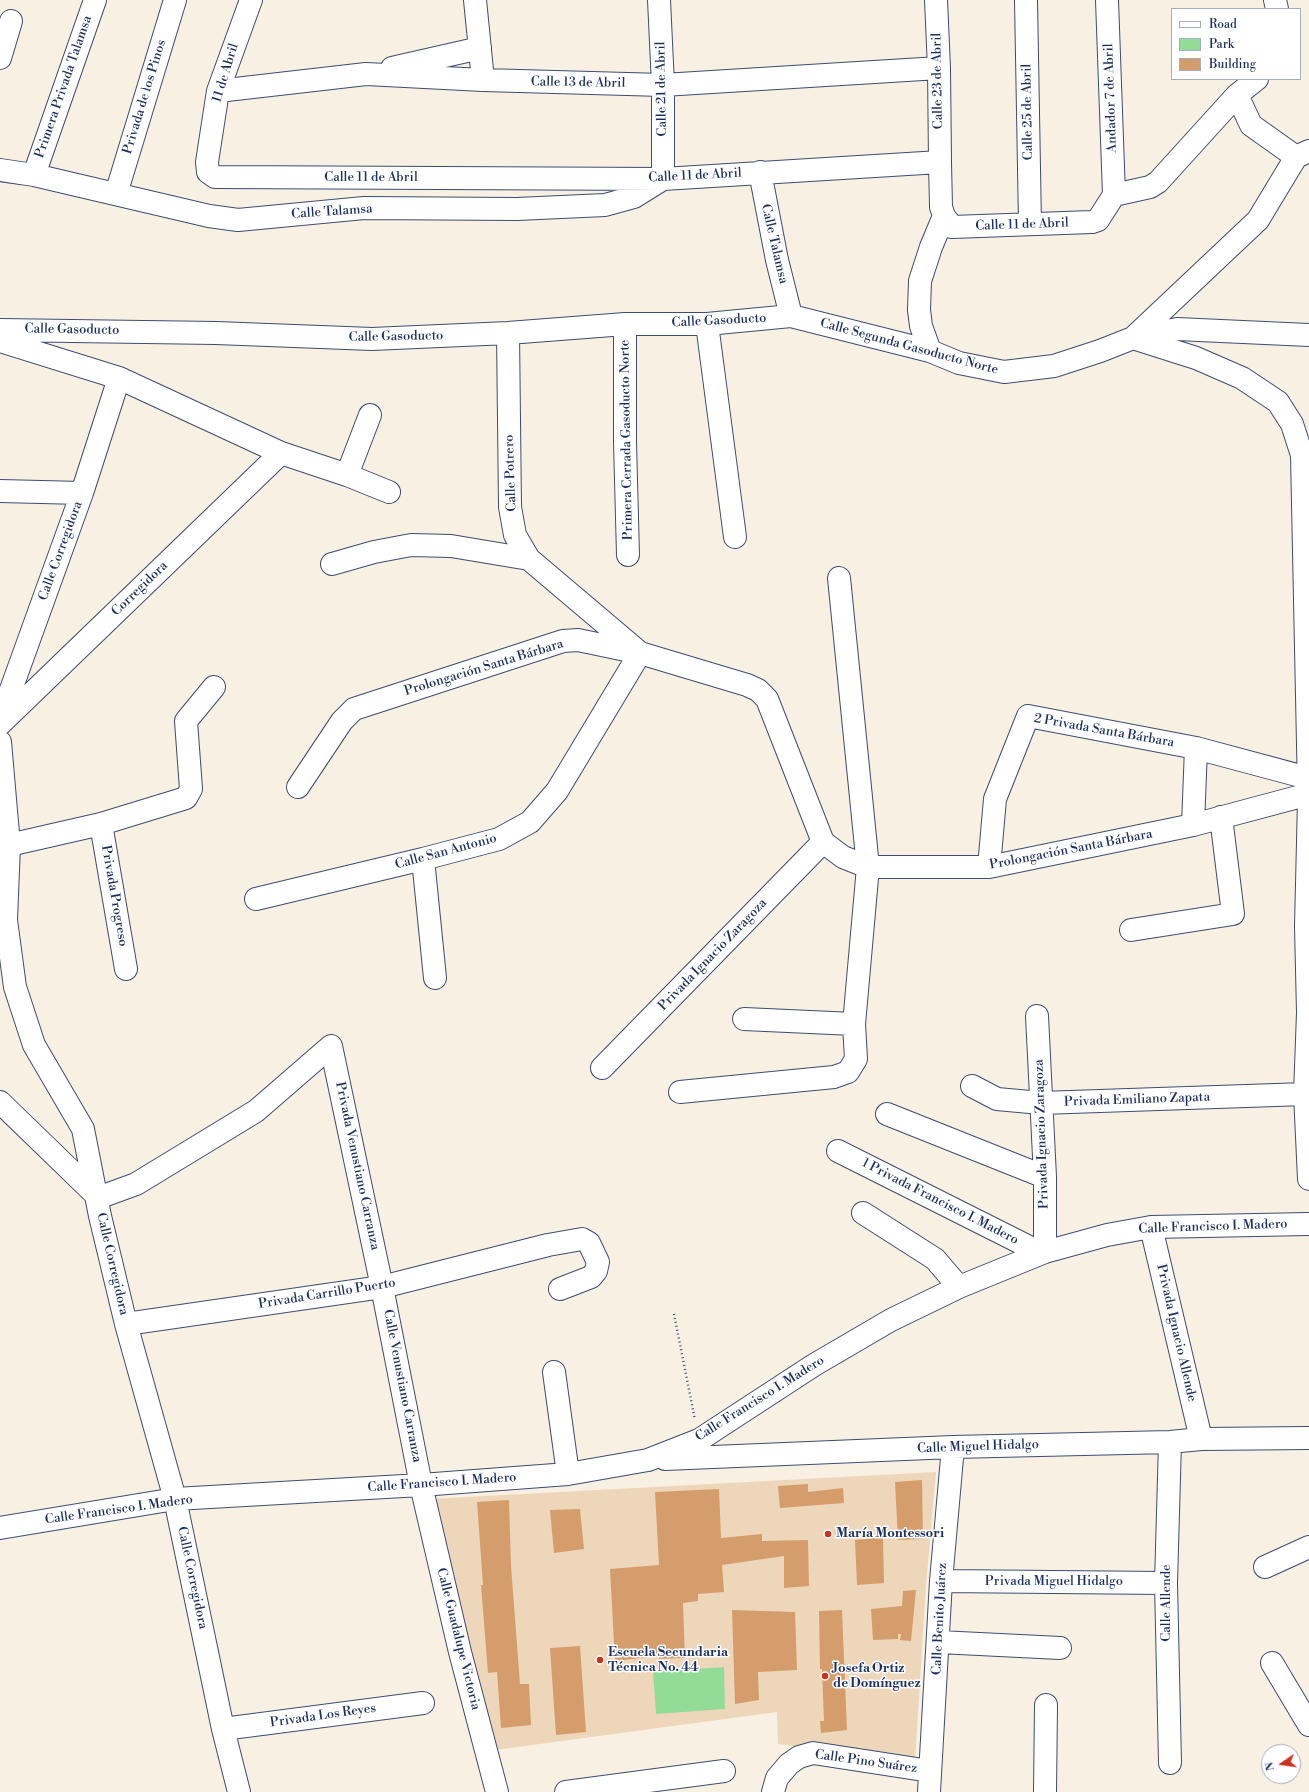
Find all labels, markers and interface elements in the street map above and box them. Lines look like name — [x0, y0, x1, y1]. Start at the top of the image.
legend — [1171, 8, 1301, 80]
street label: Primera Privada Talamsa — [32, 14, 96, 160]
text: Road — [1209, 17, 1237, 32]
street label: Calle 23 de Abril — [929, 33, 947, 129]
text: Park — [1209, 37, 1234, 52]
street label: Privada de los Pinos — [120, 38, 170, 156]
street label: Calle 21 de Abril — [653, 41, 671, 137]
street label: 11 de Abril — [210, 42, 242, 104]
street label: Andador 7 de Abril — [1101, 43, 1121, 153]
text: Building — [1209, 57, 1256, 72]
street label: Calle 25 de Abril — [1019, 64, 1037, 160]
street label: Calle 13 de Abril — [531, 74, 625, 92]
street label: Calle 11 de Abril — [648, 166, 742, 186]
street label: Calle 11 de Abril — [324, 170, 418, 186]
street label: Calle Talamsa — [291, 201, 373, 223]
street label: Calle Talamsa — [757, 203, 791, 285]
street label: Calle 11 de Abril — [975, 216, 1069, 234]
street label: Calle Gasoducto — [671, 311, 767, 331]
street label: Calle Segunda Gasoducto Norte — [818, 316, 1000, 378]
street label: Calle Gasoducto — [25, 321, 119, 339]
street label: Calle Gasoducto — [349, 328, 443, 346]
street label: Primera Cerrada Gasoducto Norte — [617, 339, 637, 541]
street label: Calle Potrero — [502, 434, 520, 512]
street label: Calle Corregidora — [36, 499, 86, 603]
street label: Corregidora — [109, 558, 171, 620]
street label: Prolongación Santa Bárbara — [403, 636, 565, 700]
street label: 2 Privada Santa Bárbara — [1033, 711, 1175, 751]
street label: Prolongación Santa Bárbara — [988, 827, 1154, 873]
street label: Calle San Antonio — [393, 831, 499, 873]
street label: Privada Progreso — [97, 844, 131, 948]
street label: Privada Ignacio Zaragoza — [655, 896, 771, 1014]
street label: Privada Ignacio Zaragoza — [1032, 1059, 1052, 1209]
street label: Privada Venustiano Carranza — [332, 1080, 382, 1252]
street label: Privada Emiliano Zapata — [1064, 1090, 1210, 1110]
street label: 1 Privada Francisco I. Madero — [859, 1156, 1021, 1248]
street label: Calle Corregidora — [93, 1211, 131, 1317]
street label: Calle Francisco I. Madero — [1138, 1217, 1288, 1237]
street label: Privada Ignacio Allende — [1153, 1263, 1199, 1403]
street label: Privada Carrillo Puerto — [257, 1275, 397, 1313]
street label: Calle Venustiano Carranza — [380, 1308, 424, 1464]
street label: Calle Francisco I. Madero — [693, 1353, 827, 1445]
street label: Calle Miguel Hidalgo — [917, 1437, 1039, 1457]
street label: Calle Francisco I. Madero — [367, 1470, 517, 1496]
street label: Calle Francisco I. Madero — [44, 1492, 194, 1528]
street label: Calle Corregidora — [174, 1525, 210, 1631]
place label: María Montessori — [836, 1526, 944, 1542]
marker: María Montessori — [823, 1529, 833, 1539]
street label: Calle Benito Juárez — [929, 1563, 951, 1675]
street label: Calle Allende — [1159, 1564, 1175, 1642]
street label: Calle Guadalupe Victoria — [433, 1566, 483, 1712]
street label: Privada Miguel Hidalgo — [985, 1574, 1123, 1590]
place label: Escuela Secundaria Técnica No. 44 — [608, 1645, 728, 1676]
marker: Escuela Secundaria Técnica No. 44 — [595, 1655, 605, 1665]
place label: Josefa Ortiz de Domínguez — [833, 1661, 921, 1692]
marker: Josefa Ortiz de Domínguez — [820, 1671, 830, 1681]
street label: Privada Los Reyes — [269, 1701, 377, 1731]
north arrow — [1261, 1744, 1301, 1784]
street label: Calle Pino Suárez — [814, 1747, 918, 1777]
text: N — [1262, 1761, 1278, 1772]

